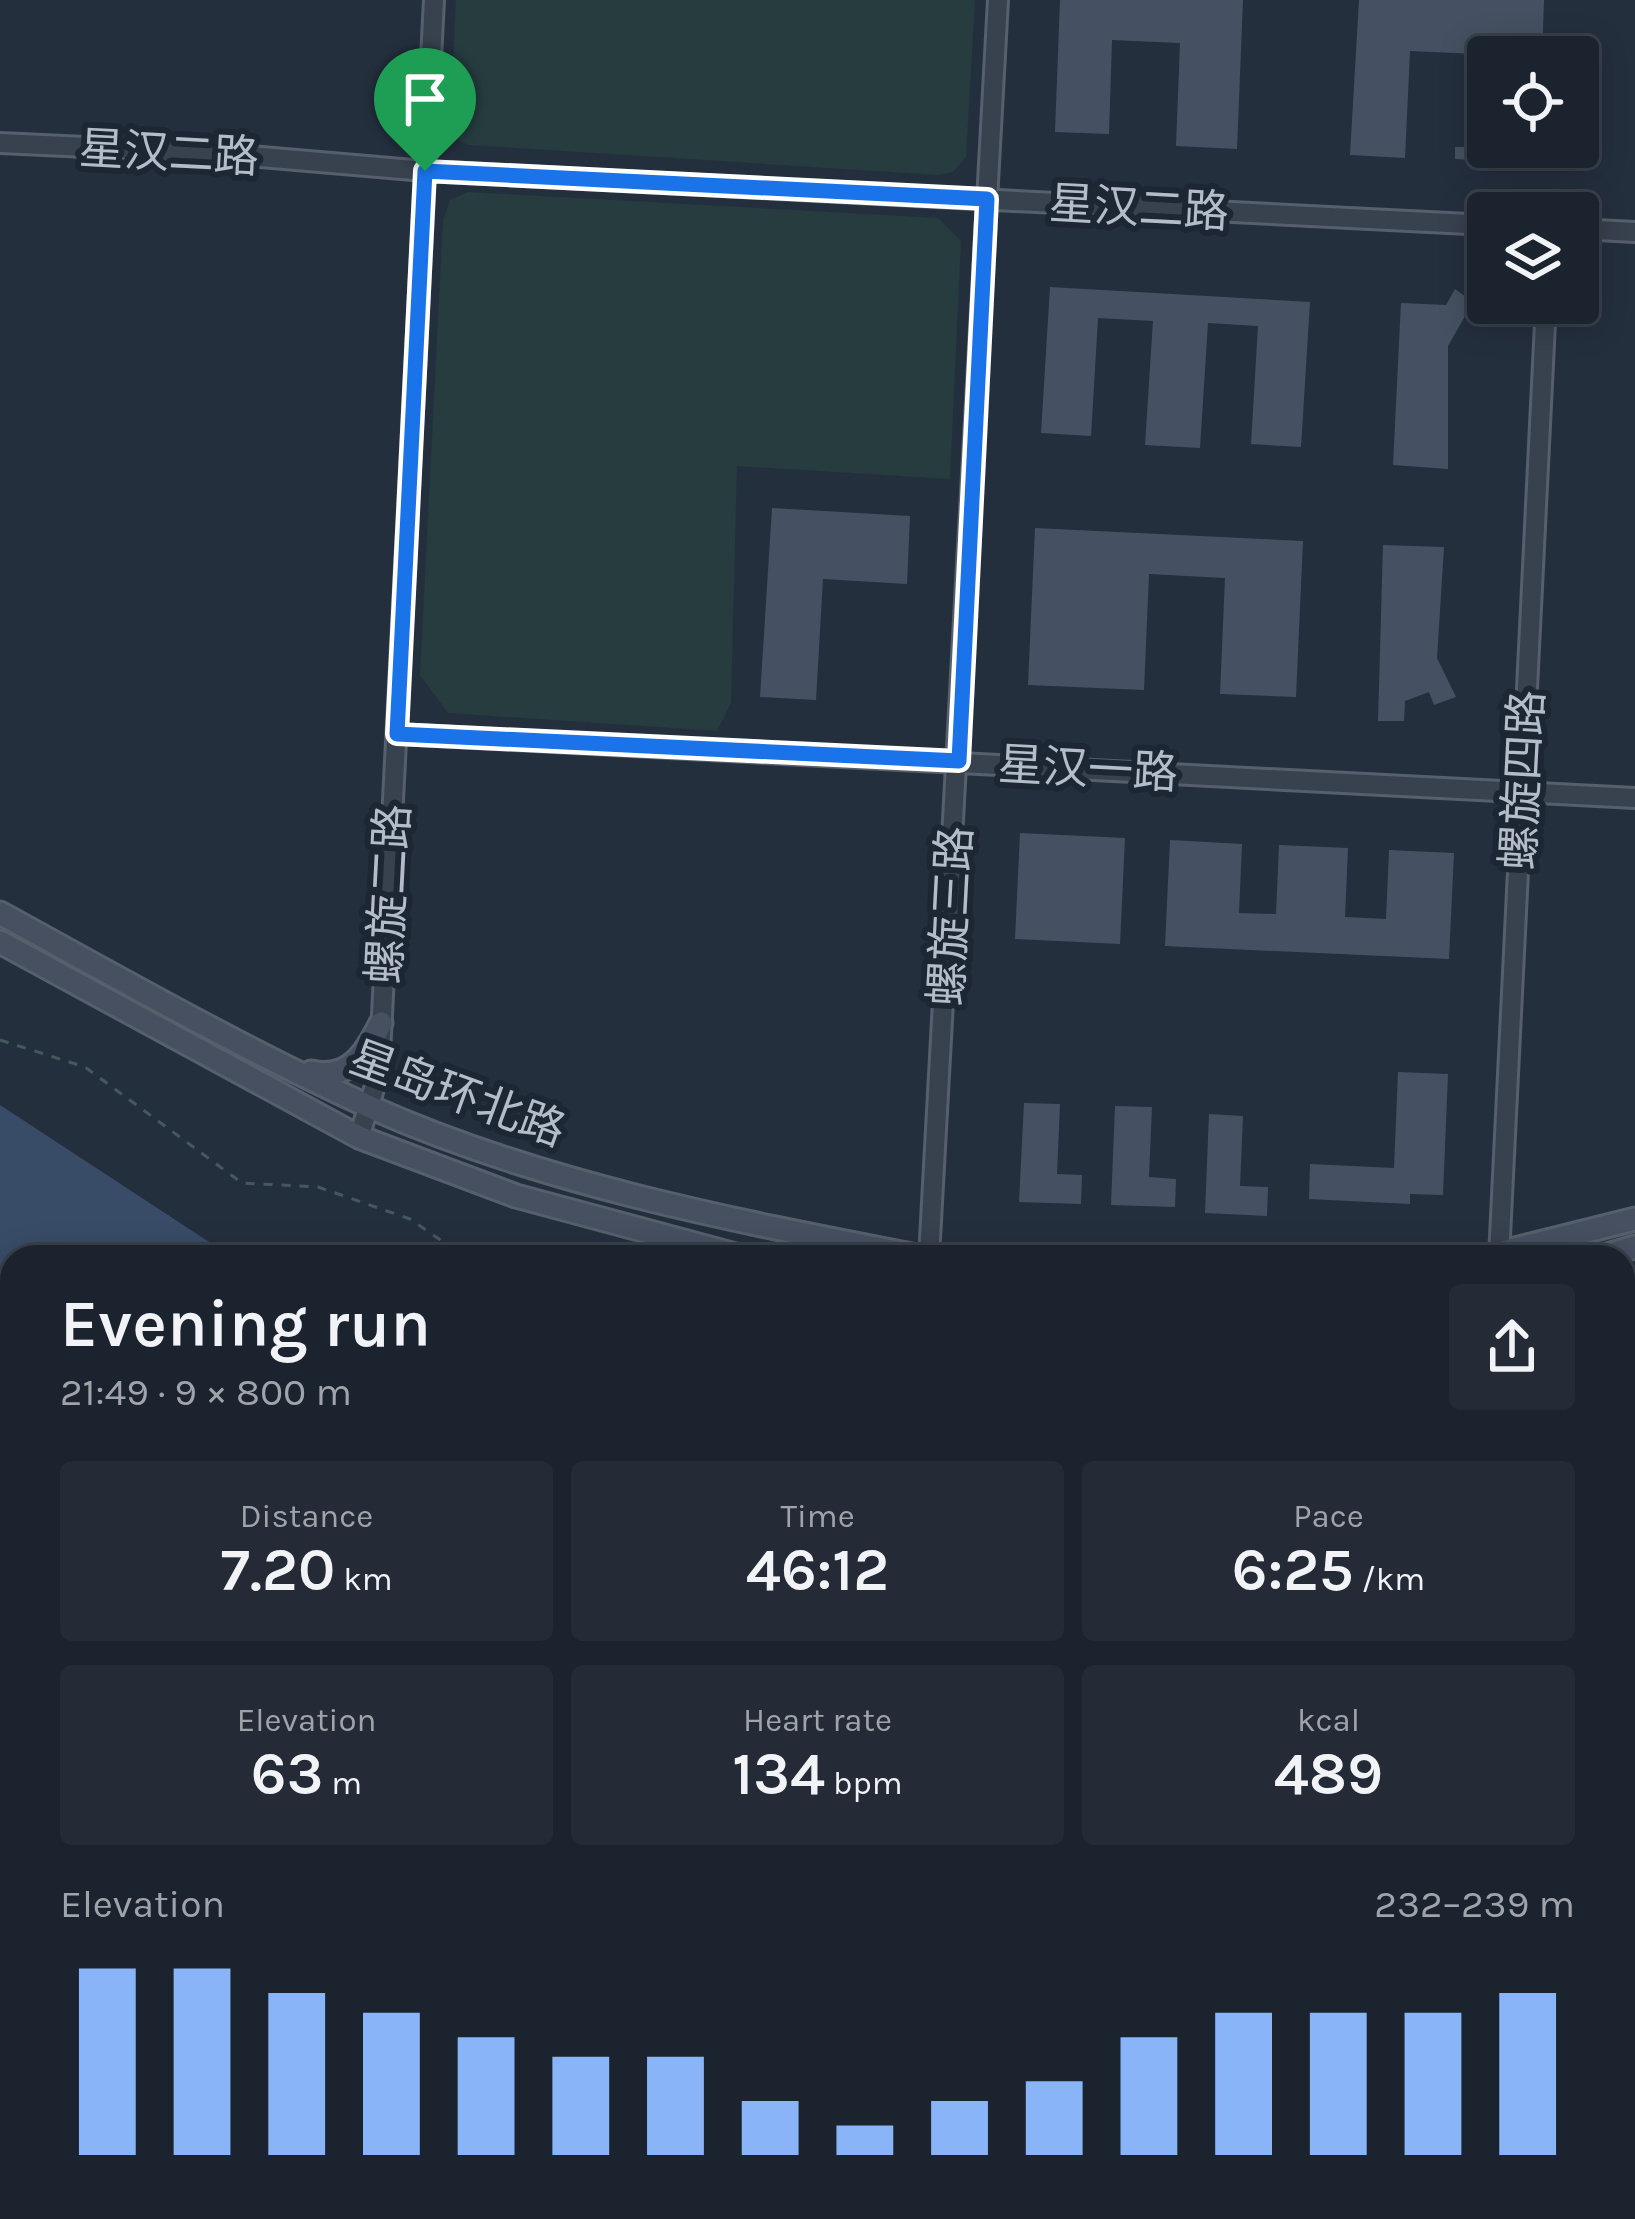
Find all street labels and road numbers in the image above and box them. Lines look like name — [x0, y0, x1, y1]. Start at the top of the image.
street label: 星汉二路 — [78, 122, 260, 184]
street label: 星汉二路 — [1048, 177, 1230, 239]
street label: 螺旋四路 — [1492, 689, 1554, 871]
street label: 星汉一路 — [997, 738, 1179, 800]
street label: 螺旋二路 — [358, 803, 420, 985]
street label: 螺旋三路 — [920, 825, 982, 1007]
street label: 星岛环北路 — [343, 1031, 572, 1157]

